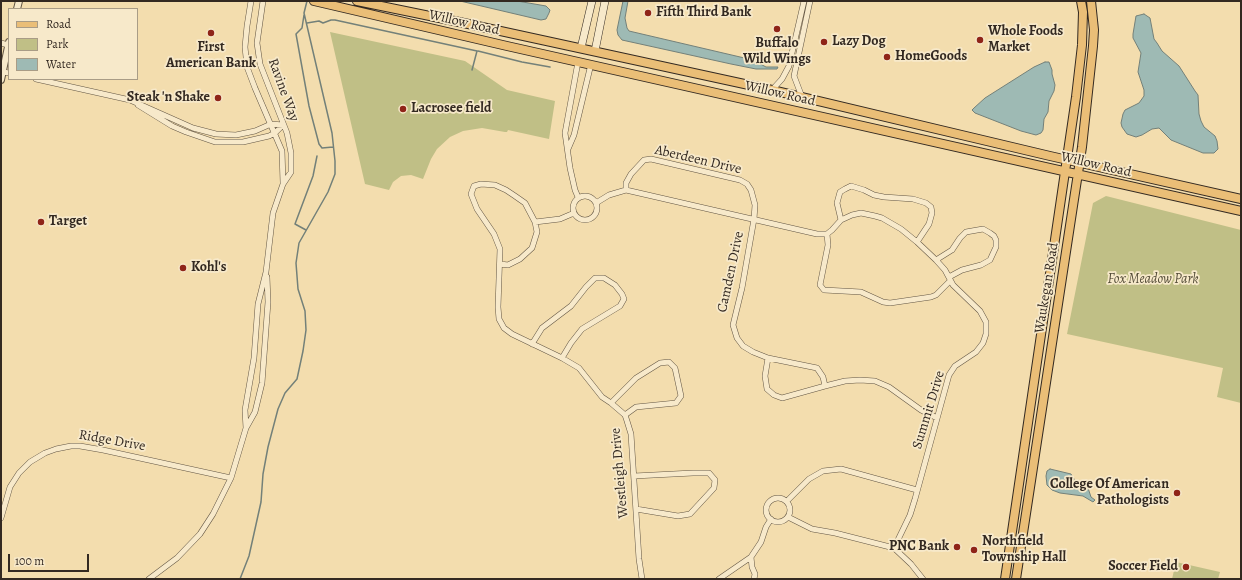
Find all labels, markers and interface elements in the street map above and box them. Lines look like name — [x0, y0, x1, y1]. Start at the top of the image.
place label: Fifth Third Bank — [656, 5, 751, 21]
street label: Willow Road — [427, 7, 501, 39]
legend — [8, 8, 138, 80]
marker: Fifth Third Bank — [643, 8, 653, 18]
text: Road — [46, 16, 71, 32]
marker: Buffalo Wild Wings — [772, 24, 782, 34]
place label: Whole Foods Market — [988, 24, 1063, 56]
marker: First American Bank — [206, 28, 216, 38]
place label: Lazy Dog — [832, 34, 886, 50]
marker: Whole Foods Market — [975, 35, 985, 45]
text: Park — [46, 36, 69, 52]
place label: Buffalo Wild Wings — [743, 36, 811, 68]
marker: Lazy Dog — [819, 37, 829, 47]
place label: First American Bank — [166, 40, 256, 72]
place label: HomeGoods — [895, 49, 967, 65]
marker: HomeGoods — [882, 52, 892, 62]
text: Water — [46, 56, 76, 72]
street label: Ravine Way — [264, 56, 302, 124]
street label: Willow Road — [743, 78, 817, 110]
place label: Steak 'n Shake — [127, 90, 210, 106]
marker: Steak 'n Shake — [213, 93, 223, 103]
place label: Lacrosee field — [411, 101, 491, 117]
marker: Lacrosee field — [398, 104, 408, 114]
street label: Aberdeen Drive — [653, 142, 743, 178]
street label: Willow Road — [1059, 149, 1133, 181]
place label: Target — [49, 214, 87, 230]
marker: Target — [36, 217, 46, 227]
street label: Camden Drive — [714, 230, 748, 314]
street label: Waukegan Road — [1032, 241, 1062, 335]
place label: Kohl's — [191, 260, 226, 276]
marker: Kohl's — [178, 263, 188, 273]
park label: Fox Meadow Park — [1107, 272, 1199, 288]
street label: Summit Drive — [909, 369, 949, 451]
street label: Ridge Drive — [77, 427, 147, 455]
street label: Westleigh Drive — [608, 427, 632, 519]
place label: College Of American Pathologists — [1050, 477, 1169, 510]
marker: College Of American Pathologists — [1172, 488, 1182, 498]
place label: Northfield Township Hall — [982, 534, 1066, 566]
place label: PNC Bank — [889, 539, 949, 555]
marker: PNC Bank — [952, 542, 962, 552]
marker: Northfield Township Hall — [969, 545, 979, 555]
scale bar — [10, 546, 91, 572]
text: 100 m — [15, 553, 44, 569]
place label: Soccer Field — [1108, 559, 1178, 575]
marker: Soccer Field — [1181, 562, 1191, 572]

